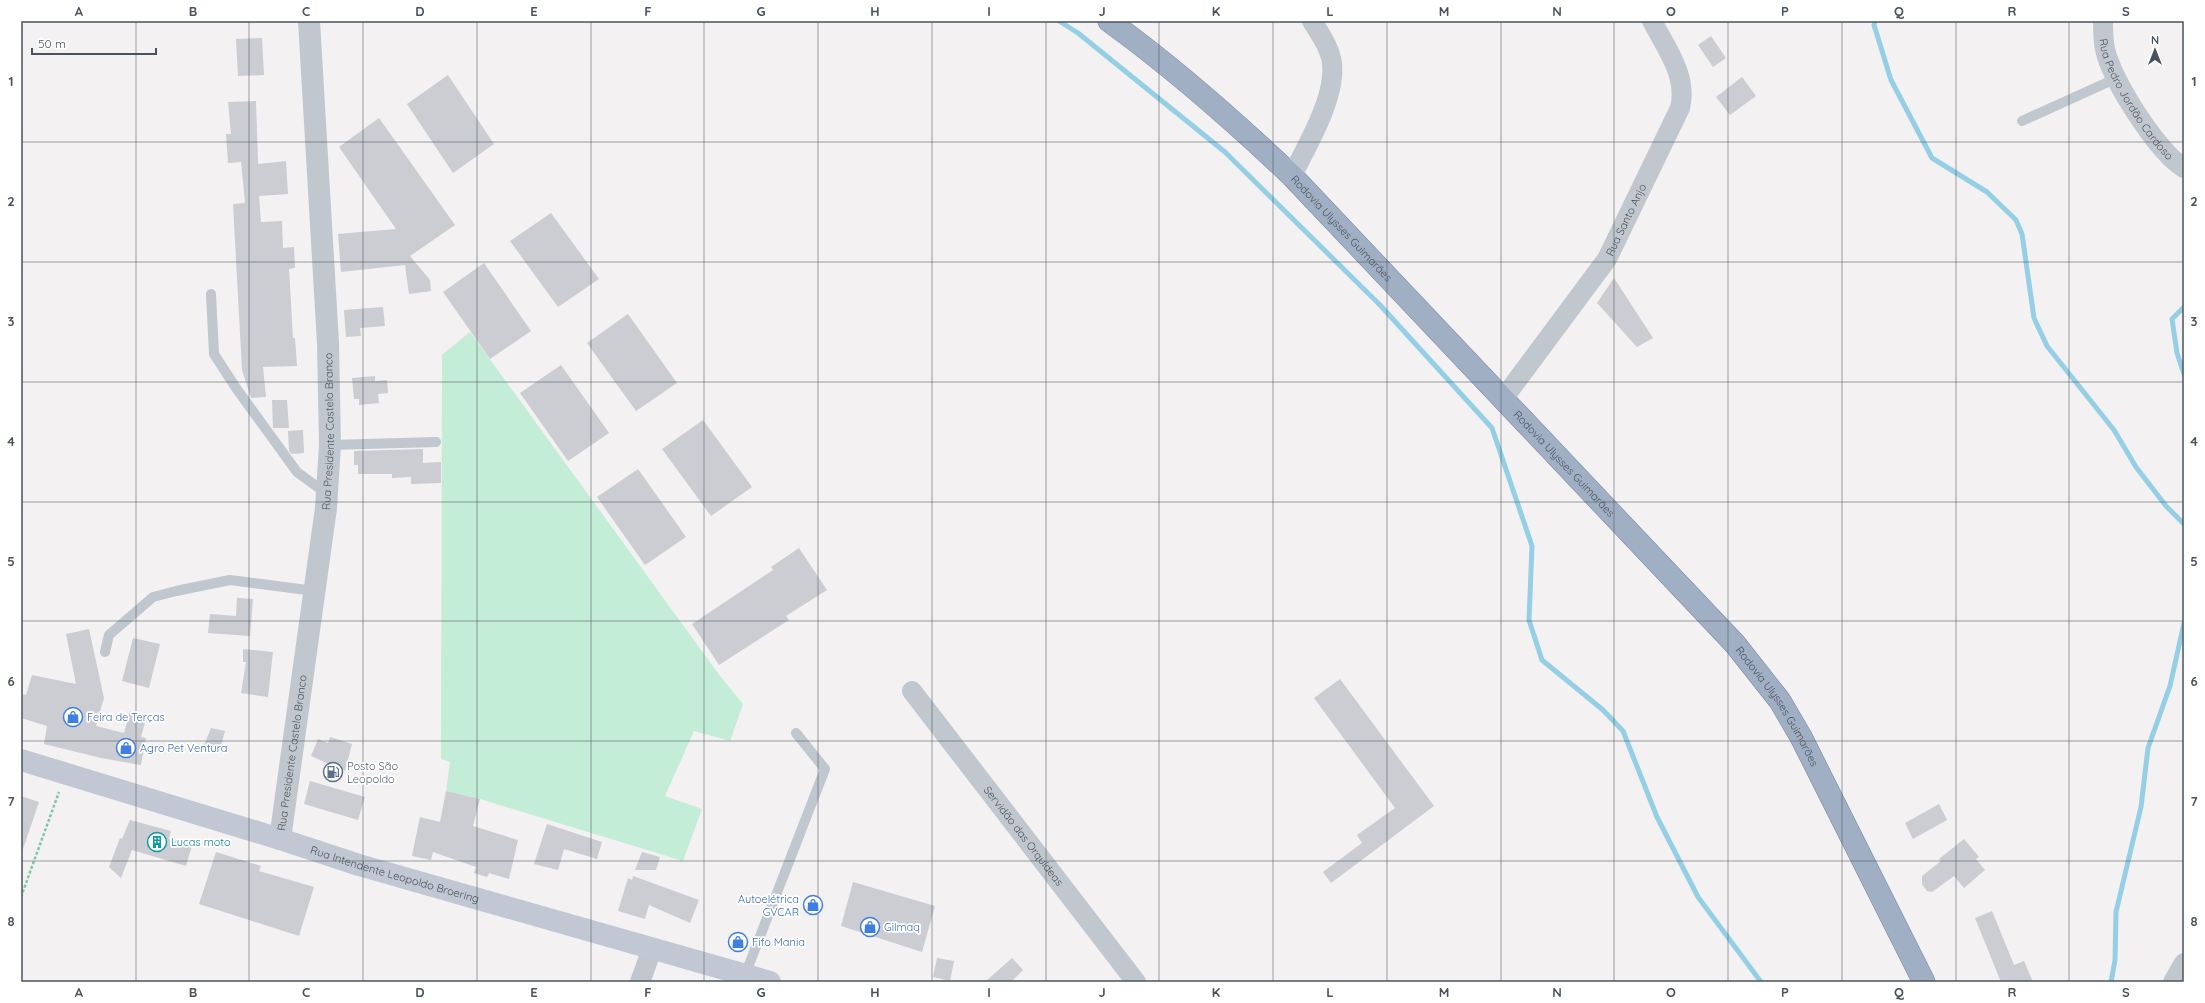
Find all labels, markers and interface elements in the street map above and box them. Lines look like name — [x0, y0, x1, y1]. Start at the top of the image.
text: A — [75, 3, 84, 19]
text: B — [189, 3, 197, 19]
text: C — [302, 3, 310, 19]
text: D — [415, 3, 425, 19]
text: E — [530, 3, 538, 19]
text: F — [644, 3, 652, 19]
text: G — [756, 3, 766, 19]
text: H — [870, 3, 880, 19]
text: I — [987, 3, 991, 19]
text: J — [1098, 3, 1106, 19]
text: K — [1212, 3, 1221, 19]
text: L — [1326, 3, 1334, 19]
text: M — [1439, 3, 1449, 19]
text: N — [1552, 3, 1562, 19]
text: O — [1666, 3, 1676, 19]
text: P — [1781, 3, 1789, 19]
text: Q — [1894, 3, 1905, 19]
text: R — [2008, 3, 2017, 19]
text: S — [2122, 3, 2130, 19]
scale bar — [32, 30, 156, 56]
north arrow — [2135, 30, 2175, 70]
text: N — [2151, 33, 2159, 47]
text: 50 m — [38, 36, 66, 51]
street label: Rua Pedro Jordão Cardoso — [2096, 38, 2177, 163]
text: 1 — [8, 73, 14, 89]
text: 1 — [2191, 73, 2197, 89]
street label: Rodovia Ulysses Guimarães — [1288, 172, 1395, 284]
street label: Rua Santo Anjo — [1602, 181, 1650, 258]
text: 2 — [7, 193, 15, 209]
text: 2 — [2190, 193, 2198, 209]
text: 3 — [8, 313, 15, 329]
text: 3 — [2191, 313, 2198, 329]
street label: Rua Presidente Castelo Branco — [319, 352, 337, 510]
street label: Rodovia Ulysses Guimarães — [1511, 407, 1618, 520]
text: 4 — [7, 433, 15, 449]
text: 4 — [2190, 433, 2198, 449]
text: 5 — [7, 553, 15, 569]
text: 5 — [2190, 553, 2198, 569]
street label: Rodovia Ulysses Guimarães — [1733, 644, 1822, 769]
text: 6 — [7, 673, 15, 689]
text: 6 — [2190, 673, 2198, 689]
street label: Rua Presidente Castelo Branco — [274, 674, 310, 832]
shop icon: Feira de Terças — [62, 706, 84, 728]
place label: Feira de Terças — [87, 710, 165, 724]
shop icon: Agro Pet Ventura — [115, 737, 137, 759]
place label: Agro Pet Ventura — [140, 741, 227, 755]
place label: Posto São Leopoldo — [347, 759, 398, 786]
fuel station icon: Posto São Leopoldo — [322, 761, 344, 783]
street label: Servidão das Orquídeas — [981, 783, 1067, 889]
text: 7 — [7, 793, 15, 809]
text: 7 — [2190, 793, 2198, 809]
building icon: Lucas moto — [146, 831, 168, 853]
place label: Lucas moto — [171, 835, 231, 849]
street label: Rua Intendente Leopoldo Broering — [309, 843, 481, 906]
place label: Autoelétrica GVCAR — [738, 892, 799, 919]
shop icon: Autoelétrica GVCAR — [802, 894, 824, 916]
text: 8 — [7, 913, 15, 929]
text: 8 — [2190, 913, 2198, 929]
shop icon: Gilmaq — [859, 916, 881, 938]
place label: Gilmaq — [884, 920, 920, 934]
shop icon: Fifo Mania — [727, 931, 749, 953]
place label: Fifo Mania — [752, 935, 805, 949]
text: A — [75, 984, 84, 1000]
text: B — [189, 984, 197, 1000]
text: C — [302, 984, 310, 1000]
text: D — [415, 984, 425, 1000]
text: E — [530, 984, 538, 1000]
text: F — [644, 984, 652, 1000]
text: G — [756, 984, 766, 1000]
text: H — [870, 984, 880, 1000]
text: I — [987, 984, 991, 1000]
text: J — [1098, 984, 1106, 1000]
text: K — [1212, 984, 1221, 1000]
text: L — [1326, 984, 1334, 1000]
text: M — [1439, 984, 1449, 1000]
text: N — [1552, 984, 1562, 1000]
text: O — [1666, 984, 1676, 1000]
text: P — [1781, 984, 1789, 1000]
text: Q — [1894, 984, 1905, 1000]
text: R — [2008, 984, 2017, 1000]
text: S — [2122, 984, 2130, 1000]

